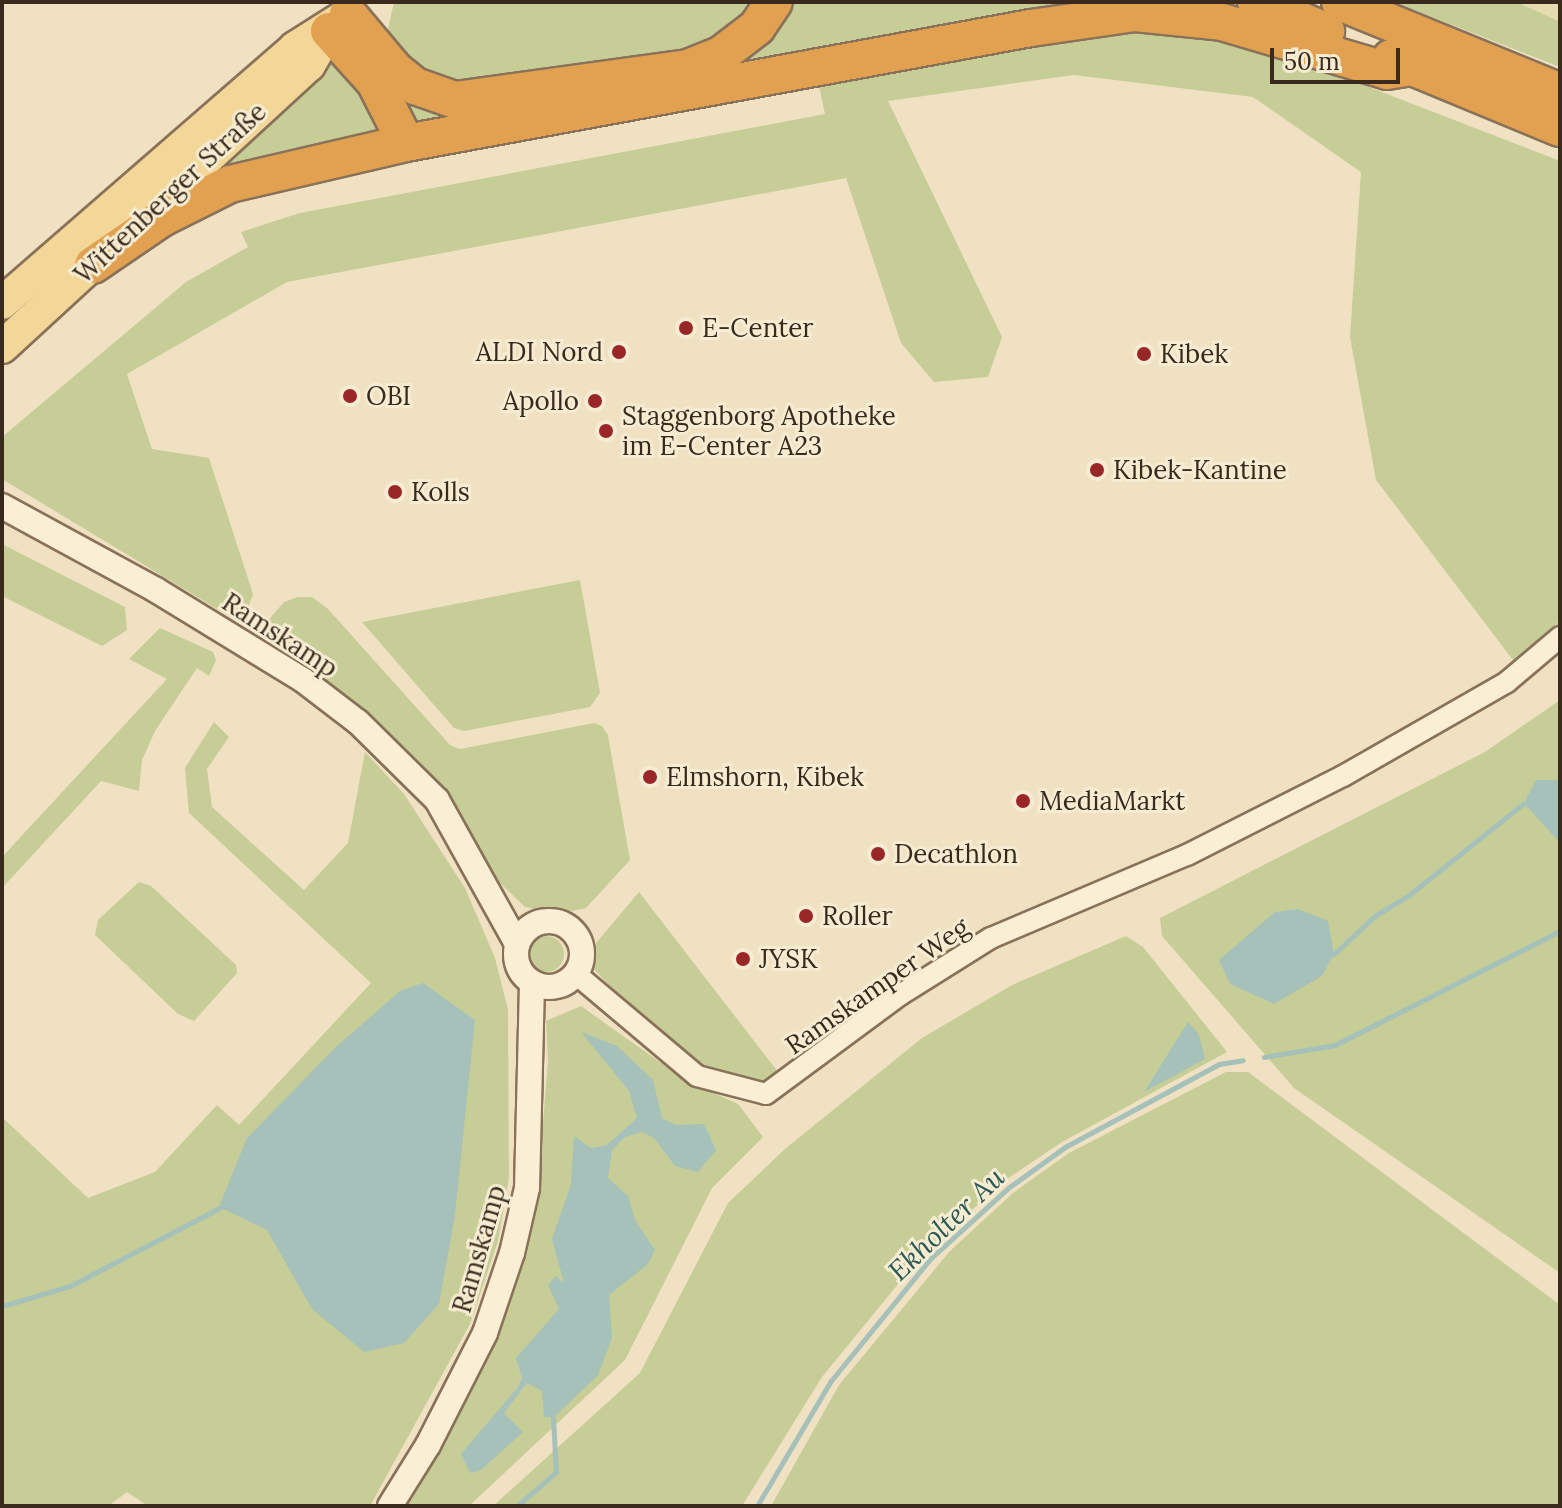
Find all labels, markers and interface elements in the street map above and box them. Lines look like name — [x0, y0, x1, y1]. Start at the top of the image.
scale bar — [1274, 32, 1404, 82]
text: 50 m — [1284, 46, 1340, 77]
street label: Wittenberger Straße — [68, 96, 272, 290]
place label: E-Center — [702, 312, 814, 344]
marker: E-Center — [677, 319, 695, 337]
place label: ALDI Nord — [476, 336, 603, 368]
place label: Kibek — [1160, 338, 1228, 370]
marker: ALDI Nord — [610, 343, 628, 361]
marker: Kibek — [1135, 345, 1153, 363]
place label: OBI — [366, 380, 411, 412]
place label: Apollo — [503, 385, 579, 417]
marker: OBI — [341, 387, 359, 405]
marker: Apollo — [586, 392, 604, 410]
place label: Staggenborg Apotheke im E-Center A23 — [622, 400, 896, 462]
marker: Staggenborg Apotheke im E-Center A23 — [597, 422, 615, 440]
place label: Kibek-Kantine — [1113, 454, 1287, 486]
marker: Kibek-Kantine — [1088, 461, 1106, 479]
place label: Kolls — [411, 476, 470, 508]
marker: Kolls — [386, 483, 404, 501]
street label: Ramskamp — [216, 586, 344, 684]
place label: Elmshorn, Kibek — [666, 761, 864, 793]
marker: Elmshorn, Kibek — [641, 768, 659, 786]
place label: MediaMarkt — [1039, 785, 1185, 817]
marker: MediaMarkt — [1014, 792, 1032, 810]
place label: Decathlon — [894, 838, 1018, 870]
marker: Decathlon — [869, 845, 887, 863]
place label: Roller — [822, 900, 893, 932]
marker: Roller — [797, 907, 815, 925]
street label: Ramskamper Weg — [779, 911, 975, 1061]
place label: JYSK — [759, 943, 818, 975]
marker: JYSK — [734, 950, 752, 968]
water label: Ekholter Au — [881, 1161, 1011, 1287]
street label: Ramskamp — [446, 1182, 512, 1316]

